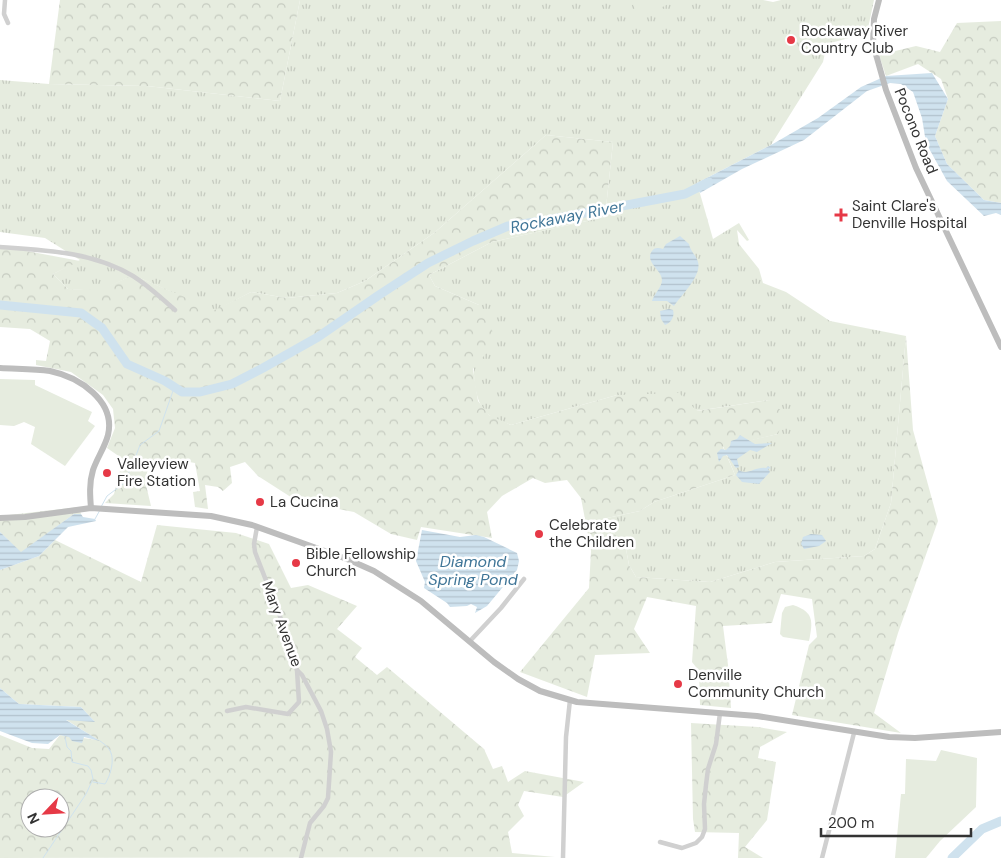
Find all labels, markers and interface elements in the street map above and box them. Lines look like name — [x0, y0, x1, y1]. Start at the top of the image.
place label: Rockaway River Country Club — [801, 21, 908, 58]
marker: Rockaway River Country Club — [785, 34, 797, 46]
street label: Pocono Road — [890, 85, 942, 177]
water label: Rockaway River — [508, 195, 627, 238]
place label: Saint Clare's Denville Hospital — [852, 196, 967, 233]
marker: Saint Clare's Denville Hospital — [834, 208, 848, 222]
place label: Valleyview Fire Station — [117, 454, 196, 491]
marker: Valleyview Fire Station — [101, 467, 113, 479]
place label: La Cucina — [270, 492, 338, 512]
marker: La Cucina — [254, 496, 266, 508]
place label: Celebrate the Children — [549, 515, 634, 552]
marker: Celebrate the Children — [533, 528, 545, 540]
place label: Bible Fellowship Church — [306, 544, 416, 581]
water label: Diamond Spring Pond — [428, 551, 519, 590]
marker: Bible Fellowship Church — [290, 557, 302, 569]
street label: Mary Avenue — [257, 578, 307, 670]
place label: Denville Community Church — [688, 665, 824, 702]
marker: Denville Community Church — [672, 678, 684, 690]
north arrow — [20, 788, 70, 838]
scale bar — [821, 806, 971, 838]
text: N — [23, 810, 44, 827]
text: 200 m — [828, 813, 874, 833]

